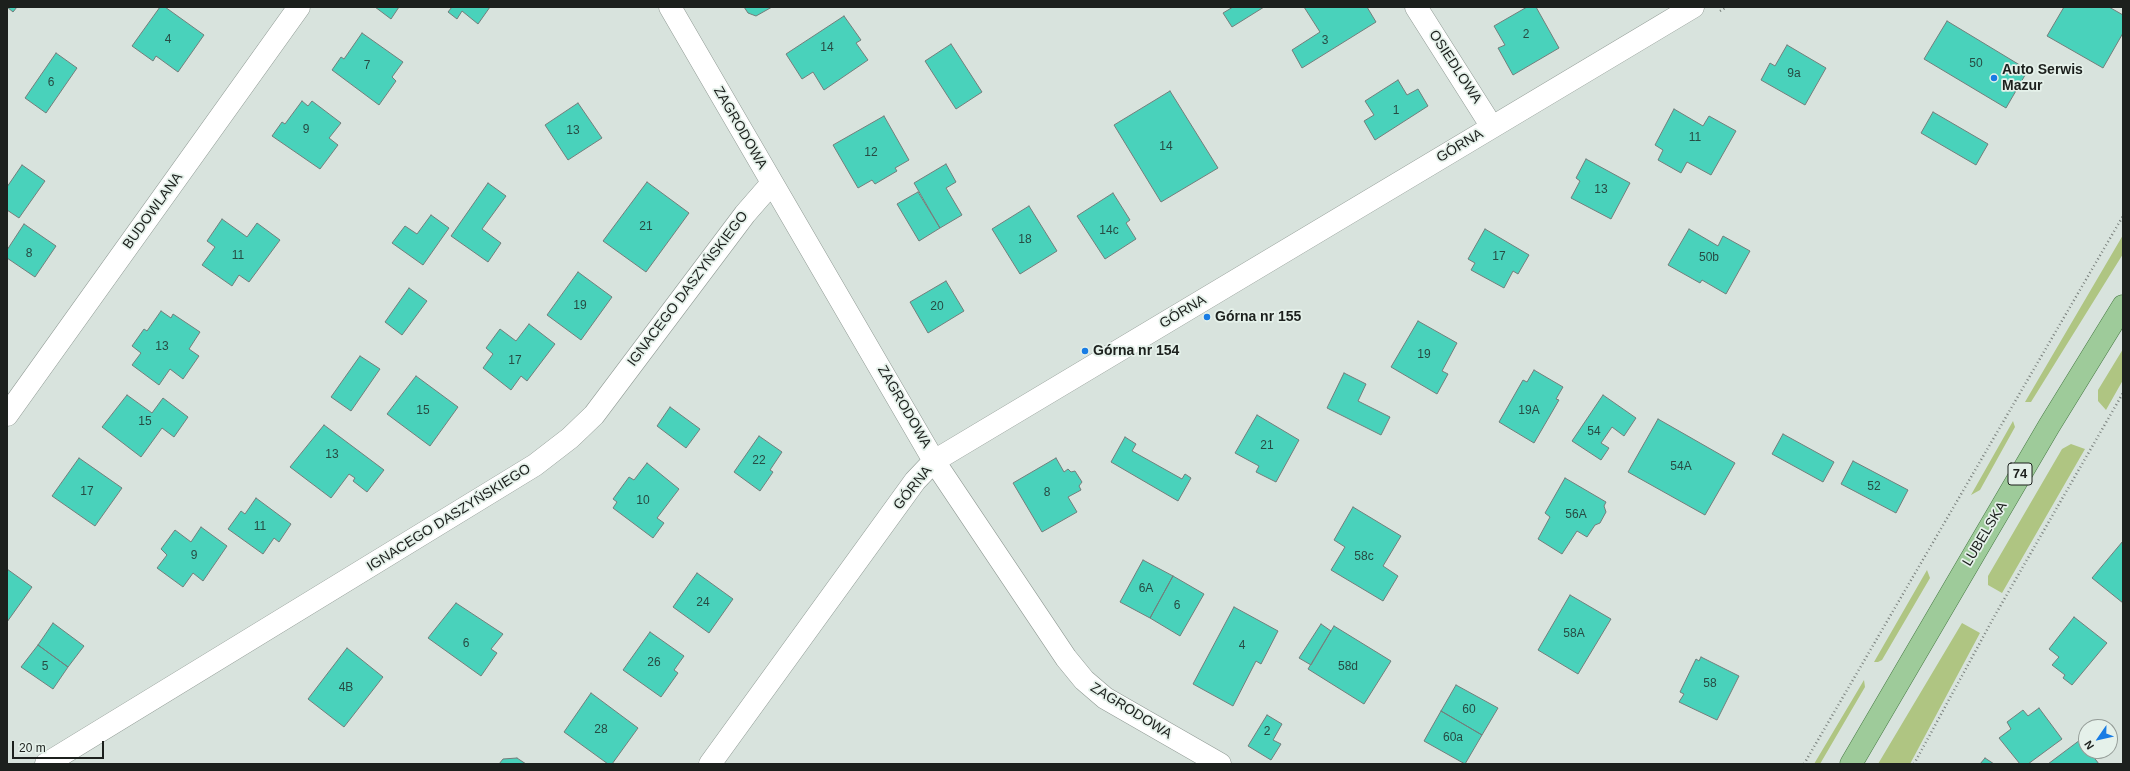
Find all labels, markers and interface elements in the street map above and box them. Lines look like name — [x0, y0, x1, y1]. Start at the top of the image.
street label: OSIEDLOWA — [1425, 27, 1485, 107]
house number: 2 — [1523, 28, 1529, 42]
house number: 4 — [165, 33, 171, 47]
house number: 3 — [1322, 34, 1328, 48]
house number: 14 — [820, 41, 834, 55]
house number: 50 — [1969, 57, 1983, 71]
house number: 7 — [364, 59, 370, 73]
place label: Auto Serwis Mazur — [2002, 62, 2083, 94]
house number: 9a — [1787, 67, 1801, 81]
marker: Auto Serwis Mazur — [1989, 73, 1999, 83]
house number: 6 — [48, 76, 54, 90]
street label: ZAGRODOWA — [710, 84, 770, 172]
house number: 1 — [1393, 104, 1399, 118]
house number: 9 — [303, 123, 309, 137]
house number: 13 — [566, 124, 580, 138]
street label: GÓRNA — [1434, 126, 1486, 166]
house number: 11 — [1689, 131, 1701, 145]
house number: 14 — [1159, 140, 1173, 154]
house number: 12 — [864, 146, 878, 160]
street label: BUDOWLANA — [120, 170, 186, 252]
house number: 13 — [1594, 183, 1608, 197]
street label: IGNACEGO DASZYŃSKIEGO — [624, 208, 752, 370]
house number: 21 — [639, 220, 653, 234]
house number: 14c — [1099, 224, 1119, 238]
house number: 18 — [1018, 233, 1032, 247]
house number: 8 — [26, 247, 32, 261]
house number: 11 — [232, 249, 244, 263]
house number: 17 — [1492, 250, 1506, 264]
house number: 50b — [1699, 251, 1719, 265]
street label: GÓRNA — [1157, 292, 1209, 332]
house number: 19 — [573, 299, 587, 313]
house number: 20 — [930, 300, 944, 314]
place label: Górna nr 155 — [1215, 309, 1301, 325]
marker: Górna nr 155 — [1202, 312, 1212, 322]
house number: 13 — [155, 340, 169, 354]
place label: Górna nr 154 — [1093, 343, 1179, 359]
marker: Górna nr 154 — [1080, 346, 1090, 356]
house number: 19 — [1417, 348, 1431, 362]
house number: 17 — [508, 354, 522, 368]
street label: ZAGRODOWA — [874, 363, 934, 451]
house number: 15 — [416, 404, 430, 418]
house number: 19A — [1518, 404, 1540, 418]
house number: 15 — [138, 415, 152, 429]
house number: 54 — [1587, 425, 1601, 439]
house number: 21 — [1260, 439, 1274, 453]
house number: 13 — [325, 448, 339, 462]
house number: 22 — [752, 454, 766, 468]
house number: 54A — [1670, 460, 1692, 474]
street label: IGNACEGO DASZYŃSKIEGO — [364, 461, 534, 575]
street label: GÓRNA — [890, 463, 936, 513]
road number: 74 — [2008, 463, 2032, 485]
house number: 52 — [1867, 480, 1881, 494]
house number: 17 — [80, 485, 94, 499]
house number: 8 — [1044, 486, 1050, 500]
house number: 10 — [636, 494, 650, 508]
street label: LUBELSKA — [1959, 499, 2011, 569]
house number: 56A — [1565, 508, 1587, 522]
house number: 11 — [254, 520, 266, 534]
house number: 9 — [191, 549, 197, 563]
house number: 58c — [1354, 550, 1374, 564]
house number: 6A — [1139, 582, 1153, 596]
house number: 24 — [696, 596, 710, 610]
house number: 6 — [1174, 599, 1180, 613]
house number: 58A — [1563, 627, 1585, 641]
house number: 6 — [463, 637, 469, 651]
house number: 4 — [1239, 639, 1245, 653]
house number: 26 — [647, 656, 661, 670]
house number: 5 — [42, 660, 48, 674]
house number: 58d — [1338, 660, 1358, 674]
house number: 58 — [1703, 677, 1717, 691]
street label: ZAGRODOWA — [1087, 679, 1175, 743]
house number: 4B — [339, 681, 353, 695]
house number: 60 — [1462, 703, 1476, 717]
north arrow — [2078, 719, 2118, 759]
house number: 28 — [594, 723, 608, 737]
house number: 2 — [1264, 725, 1270, 739]
house number: 60a — [1443, 731, 1463, 745]
scale bar — [14, 733, 106, 759]
text: N — [2082, 739, 2096, 752]
text: 20 m — [19, 741, 46, 755]

